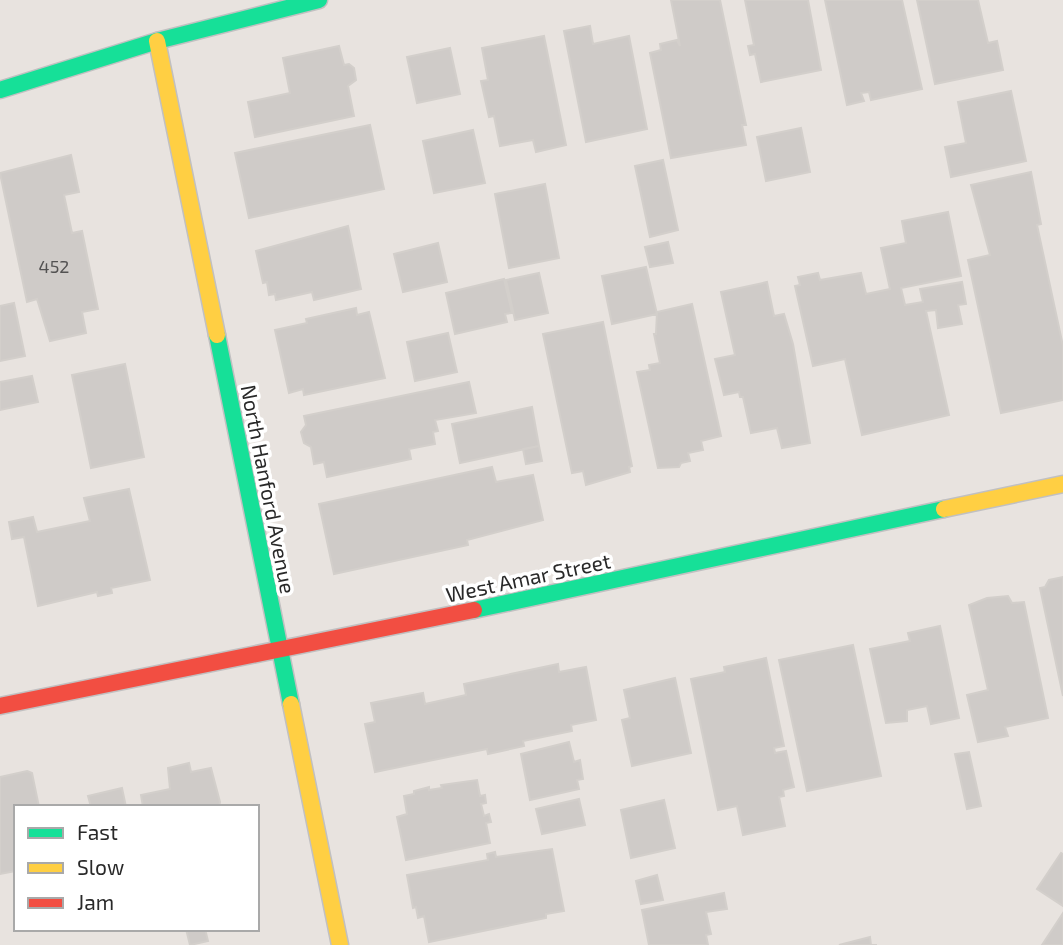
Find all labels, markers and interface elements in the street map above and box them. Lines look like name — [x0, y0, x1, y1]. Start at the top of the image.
house number: 452 — [39, 255, 69, 277]
street label: North Hanford Avenue — [236, 382, 302, 596]
street label: West Amar Street — [443, 547, 613, 607]
legend — [14, 805, 259, 931]
text: Fast — [77, 819, 118, 844]
text: Slow — [77, 854, 124, 879]
text: Jam — [77, 889, 114, 914]

